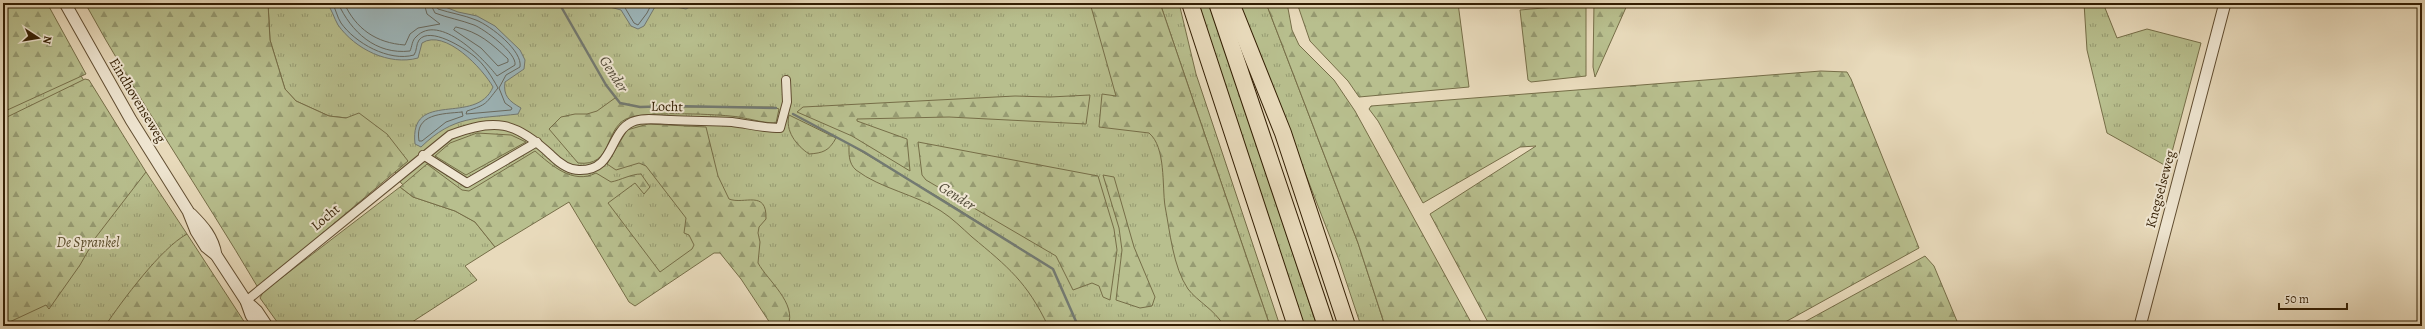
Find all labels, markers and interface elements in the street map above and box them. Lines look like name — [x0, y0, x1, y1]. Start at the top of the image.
north arrow — [18, 18, 58, 58]
text: N — [39, 34, 55, 45]
water label: Gender — [595, 52, 634, 97]
street label: Eindhovenseweg — [105, 54, 170, 146]
street label: Locht — [651, 97, 684, 116]
street label: Knegselseweg — [2141, 148, 2180, 230]
water label: Gender — [935, 177, 980, 215]
street label: Locht — [307, 200, 344, 235]
park label: De Sprankel — [56, 233, 120, 252]
scale bar — [2279, 285, 2347, 311]
text: 50 m — [2285, 291, 2309, 307]

